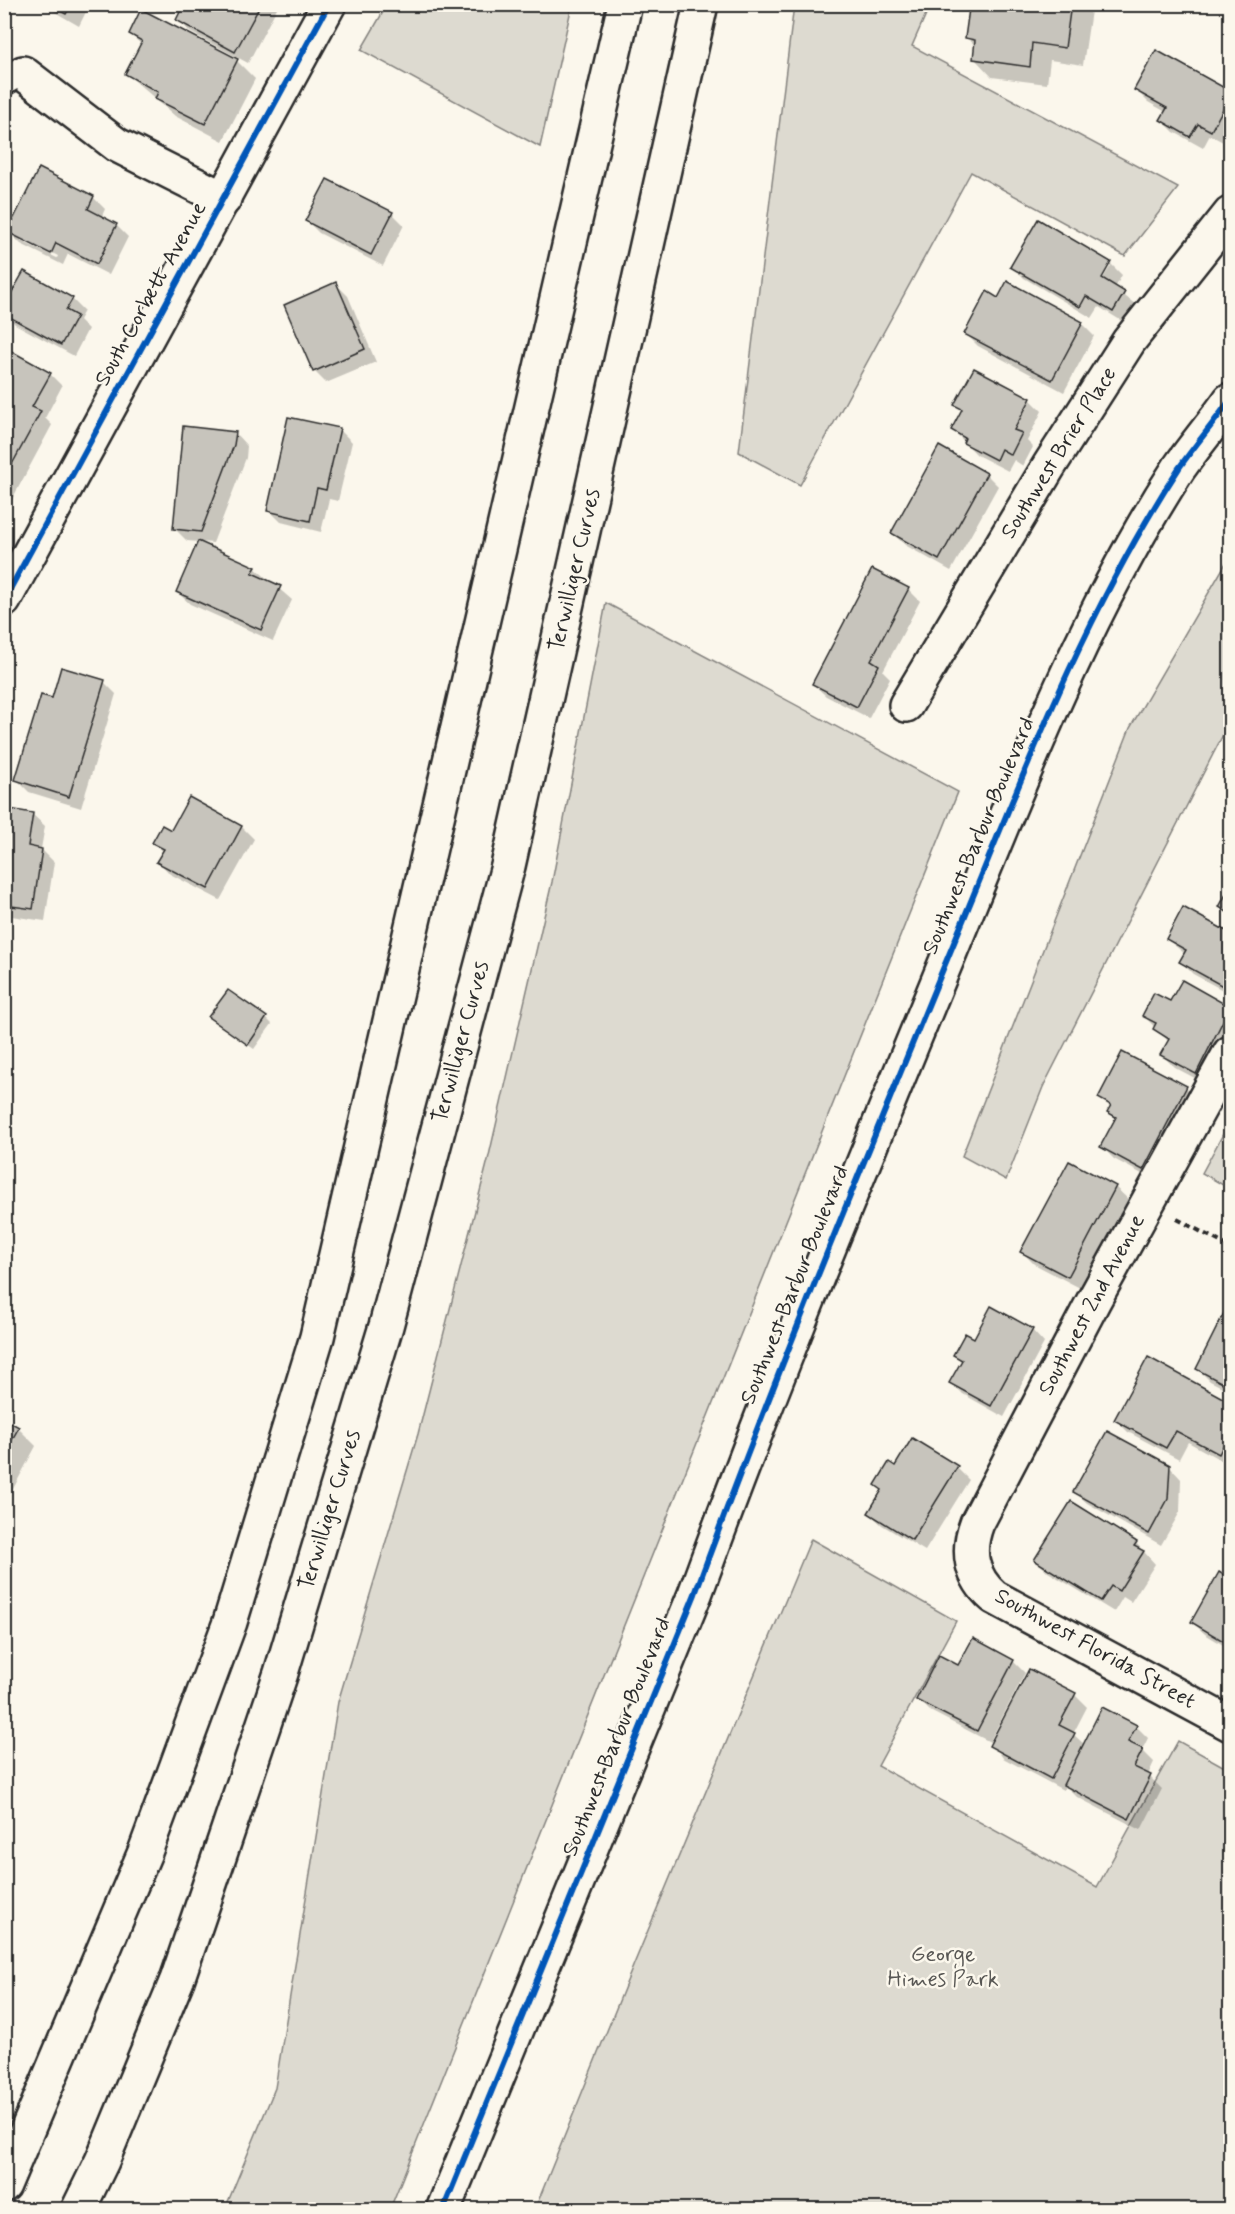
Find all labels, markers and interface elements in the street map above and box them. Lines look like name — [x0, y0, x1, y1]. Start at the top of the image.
street label: South Corbett Avenue — [89, 197, 213, 391]
street label: Southwest Brier Place — [995, 362, 1123, 544]
street label: Terwilliger Curves — [543, 485, 608, 654]
street label: Southwest Barbur Boulevard — [916, 713, 1042, 959]
street label: Terwilliger Curves — [426, 958, 497, 1126]
street label: Southwest Barbur Boulevard — [734, 1162, 856, 1408]
street label: Southwest 2nd Avenue — [1032, 1209, 1152, 1400]
street label: Terwilliger Curves — [292, 1426, 369, 1594]
street label: Southwest Florida Street — [990, 1582, 1200, 1716]
street label: Southwest Barbur Boulevard — [556, 1614, 678, 1860]
park label: George Himes Park — [887, 1941, 999, 1994]

